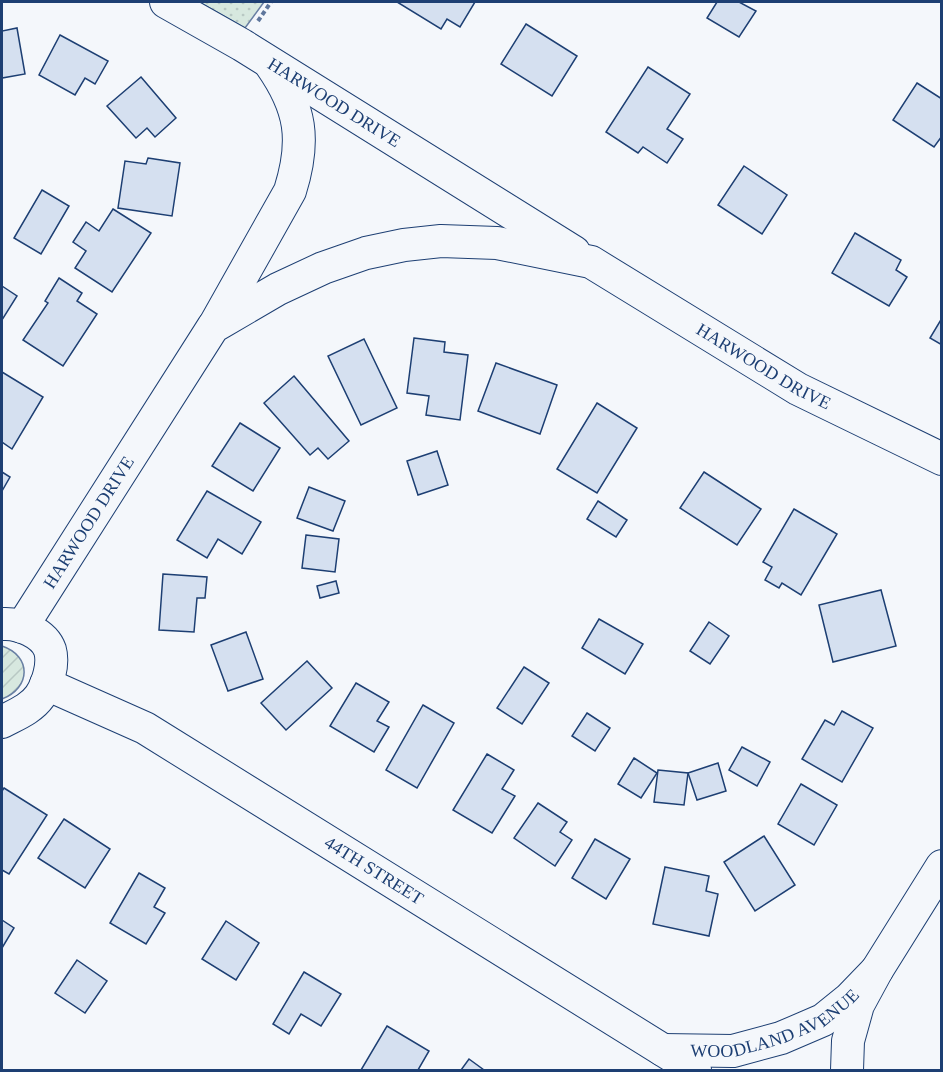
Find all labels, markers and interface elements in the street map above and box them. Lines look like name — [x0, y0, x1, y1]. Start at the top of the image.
street label: HARWOOD DRIVE — [264, 54, 404, 151]
street label: HARWOOD DRIVE — [693, 319, 834, 413]
street label: HARWOOD DRIVE — [39, 453, 138, 592]
street label: 44TH STREET — [321, 832, 427, 909]
street label: WOODLAND AVENUE — [690, 985, 863, 1061]

